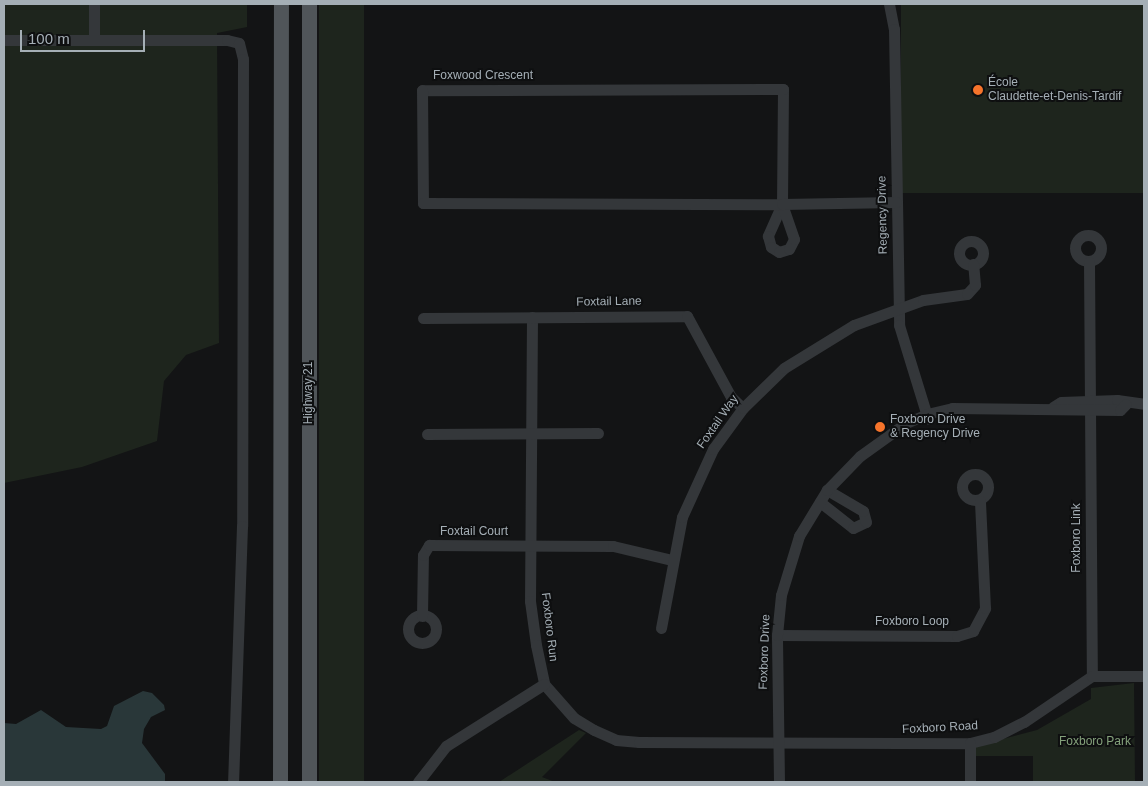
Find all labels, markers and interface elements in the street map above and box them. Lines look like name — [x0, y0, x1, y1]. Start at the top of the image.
scale bar — [22, 20, 148, 52]
text: 100 m — [28, 30, 70, 47]
street label: Foxwood Crescent — [433, 69, 533, 83]
place label: École Claudette-et-Denis-Tardif — [988, 76, 1121, 104]
marker: École Claudette-et-Denis-Tardif — [972, 84, 984, 96]
street label: Regency Drive — [875, 176, 891, 254]
street label: Foxtail Lane — [576, 294, 642, 310]
street label: Highway 21 — [302, 362, 316, 424]
street label: Foxtail Way — [694, 392, 742, 452]
place label: Foxboro Drive & Regency Drive — [890, 413, 980, 441]
marker: Foxboro Drive & Regency Drive — [874, 421, 886, 433]
street label: Foxboro Link — [1070, 503, 1084, 573]
street label: Foxtail Court — [440, 525, 508, 539]
street label: Foxboro Run — [538, 592, 560, 662]
street label: Foxboro Drive — [756, 614, 774, 690]
street label: Foxboro Loop — [875, 615, 949, 629]
street label: Foxboro Road — [902, 719, 978, 737]
park label: Foxboro Park — [1059, 735, 1131, 749]

